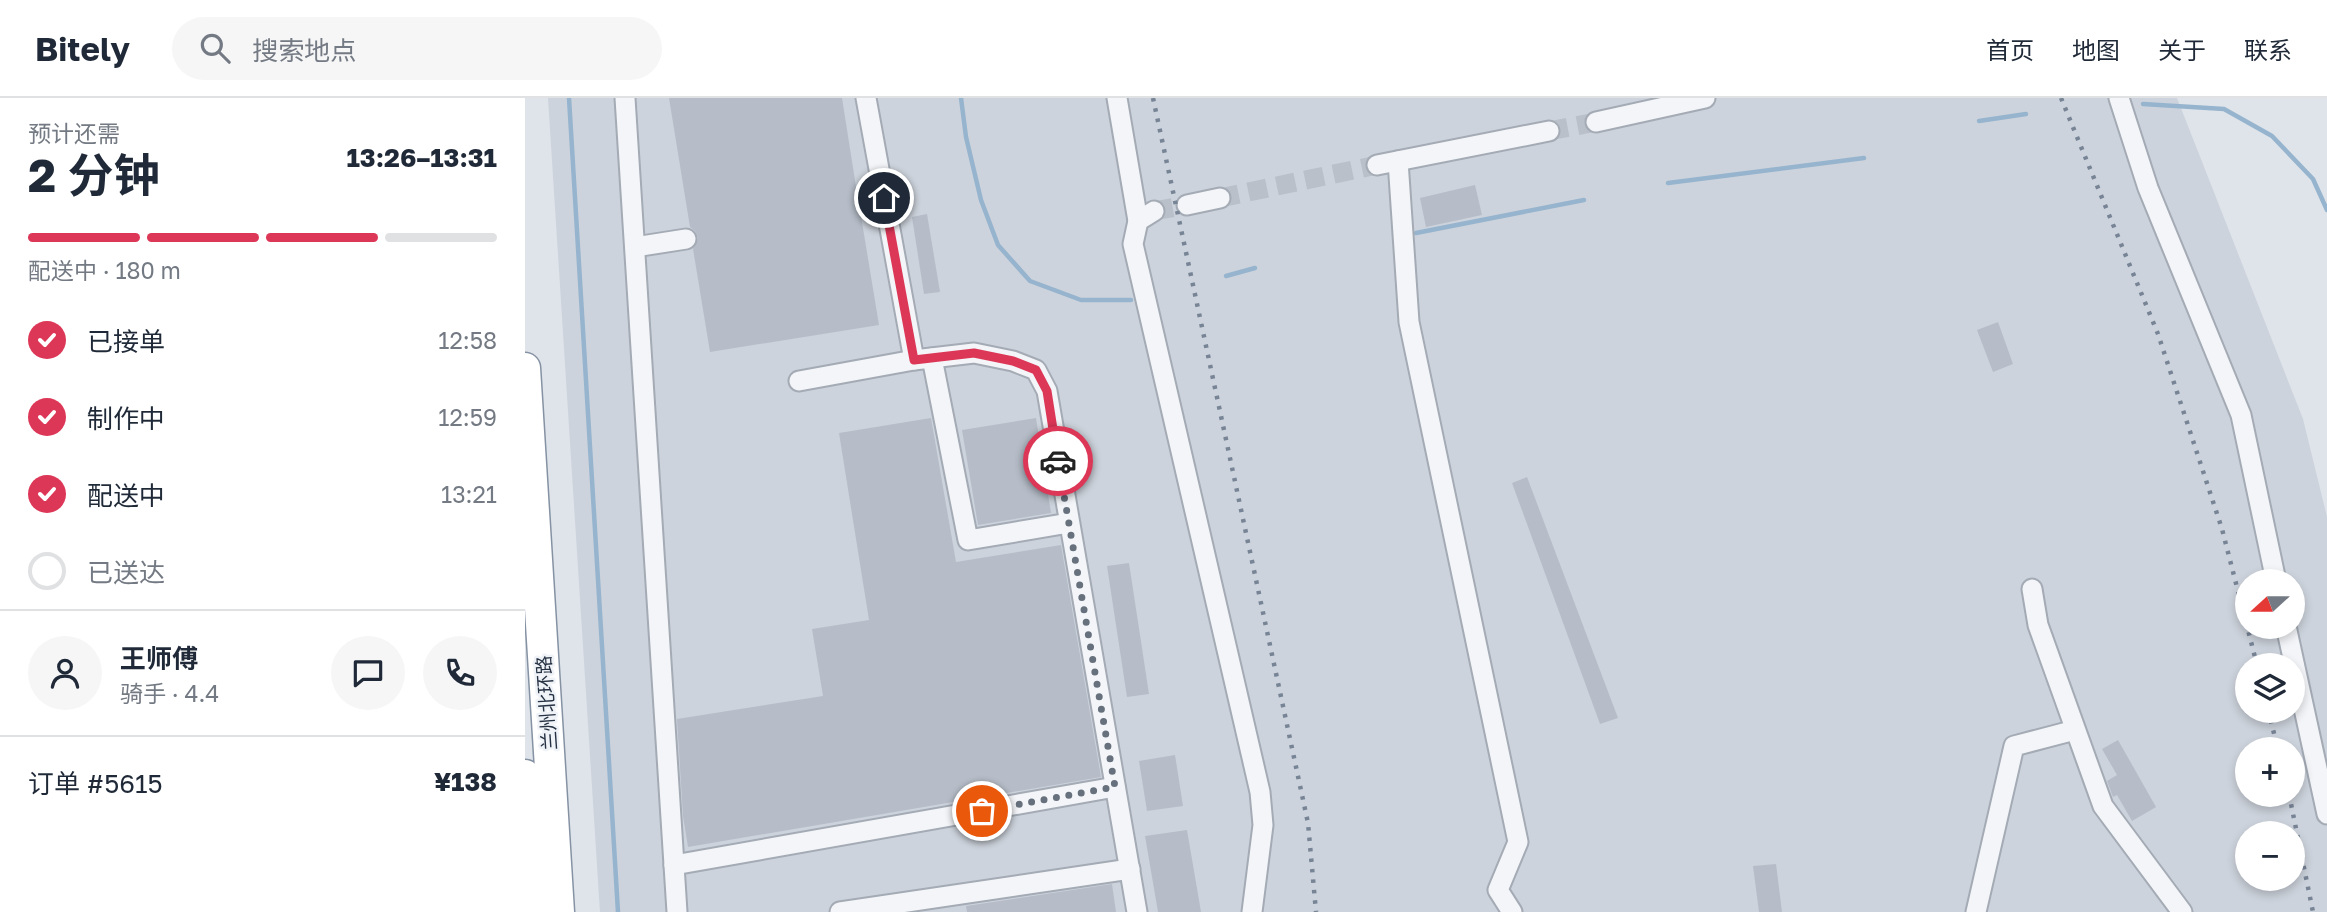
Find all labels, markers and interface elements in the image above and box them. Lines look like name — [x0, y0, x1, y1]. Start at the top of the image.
search box — [172, 17, 662, 80]
text: Bitely — [35, 29, 130, 68]
icon: search — [196, 29, 234, 67]
text: 搜索地点 — [252, 35, 356, 66]
text: 首页 — [1986, 35, 2034, 64]
text: 地图 — [2072, 35, 2120, 64]
text: 关于 — [2158, 35, 2206, 64]
text: 联系 — [2244, 35, 2292, 64]
text: 预计还需 — [28, 119, 120, 147]
text: 13:26–13:31 — [346, 142, 497, 173]
text: 2 分钟 — [28, 147, 160, 202]
pin — [854, 168, 914, 228]
icon: home — [865, 179, 903, 217]
text: 配送中 · 180 m — [28, 256, 181, 284]
icon: check — [28, 321, 66, 359]
text: 已接单 — [87, 326, 165, 357]
text: 12:58 — [438, 326, 497, 354]
icon: check — [28, 398, 66, 436]
text: 制作中 — [87, 403, 165, 434]
text: 12:59 — [438, 403, 497, 431]
courier — [1023, 426, 1093, 496]
icon: car — [1039, 442, 1077, 480]
icon: check — [28, 475, 66, 513]
text: 配送中 — [87, 480, 165, 511]
text: 13:21 — [441, 480, 497, 508]
text: 已送达 — [87, 557, 165, 588]
north arrow — [2235, 569, 2305, 639]
map controls — [2235, 569, 2305, 891]
button: person — [28, 636, 102, 710]
button: chat — [331, 636, 405, 710]
button: phone — [423, 636, 497, 710]
text: 王师傅 — [120, 643, 198, 674]
button: layers — [2235, 653, 2305, 723]
street label: 兰州北环路 — [531, 655, 561, 751]
text: 骑手 · 4.4 — [120, 679, 219, 707]
button: + — [2235, 737, 2305, 807]
text: ¥138 — [434, 766, 497, 797]
text: 订单 #5615 — [28, 768, 163, 799]
pin — [952, 781, 1012, 841]
icon: bag — [963, 792, 1001, 830]
button: − — [2235, 821, 2305, 891]

